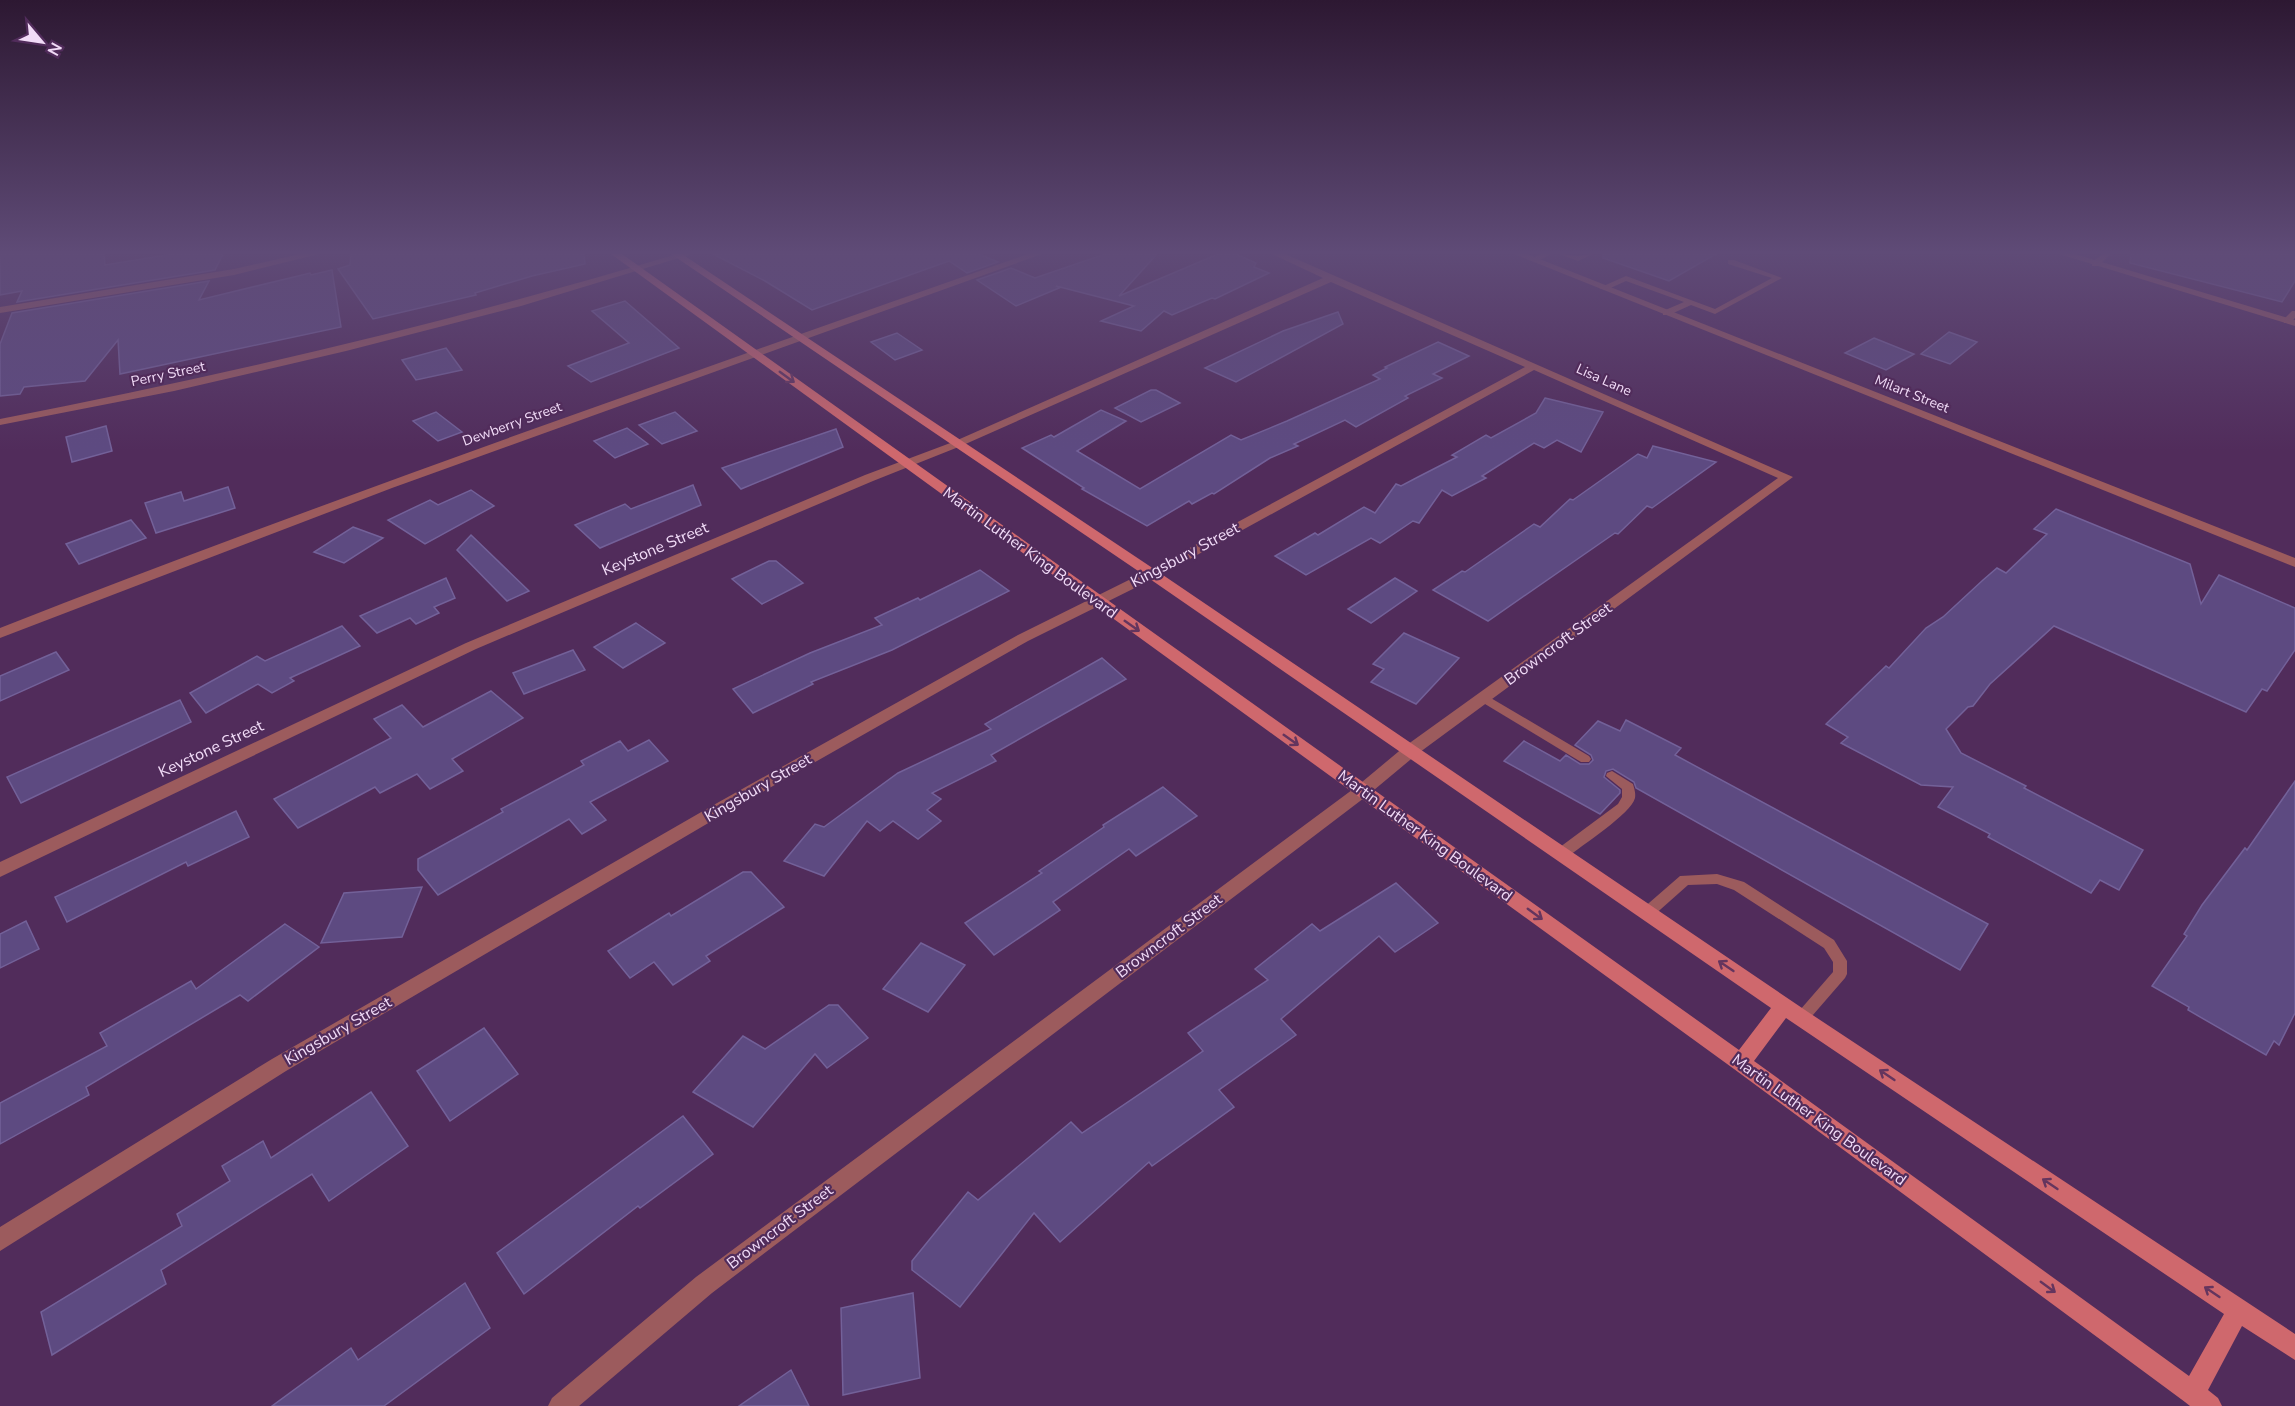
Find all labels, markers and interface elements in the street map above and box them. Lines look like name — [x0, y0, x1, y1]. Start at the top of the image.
north arrow — [12, 12, 72, 72]
text: N — [42, 38, 67, 59]
street label: Perry Street — [129, 357, 207, 391]
street label: Lisa Lane — [1573, 359, 1635, 401]
one-way arrow — [778, 370, 794, 383]
street label: Milart Street — [1872, 370, 1952, 418]
street label: Dewberry Street — [460, 397, 564, 451]
street label: Martin Luther King Boulevard — [938, 482, 1122, 624]
street label: Keystone Street — [598, 517, 712, 581]
street label: Kingsbury Street — [1127, 517, 1244, 593]
street label: Browncroft Street — [1500, 597, 1617, 690]
one-way arrow — [1124, 620, 1140, 633]
street label: Keystone Street — [155, 715, 268, 783]
one-way arrow — [1282, 734, 1298, 746]
street label: Kingsbury Street — [700, 748, 816, 828]
street label: Martin Luther King Boulevard — [1333, 765, 1517, 907]
street label: Browncroft Street — [1111, 888, 1227, 983]
one-way arrow — [1526, 908, 1542, 921]
one-way arrow — [1718, 960, 1734, 972]
street label: Kingsbury Street — [280, 991, 396, 1071]
street label: Martin Luther King Boulevard — [1727, 1049, 1911, 1191]
one-way arrow — [1880, 1069, 1896, 1081]
one-way arrow — [2041, 1177, 2058, 1190]
street label: Browncroft Street — [722, 1179, 838, 1274]
one-way arrow — [2039, 1281, 2055, 1294]
one-way arrow — [2204, 1286, 2220, 1298]

